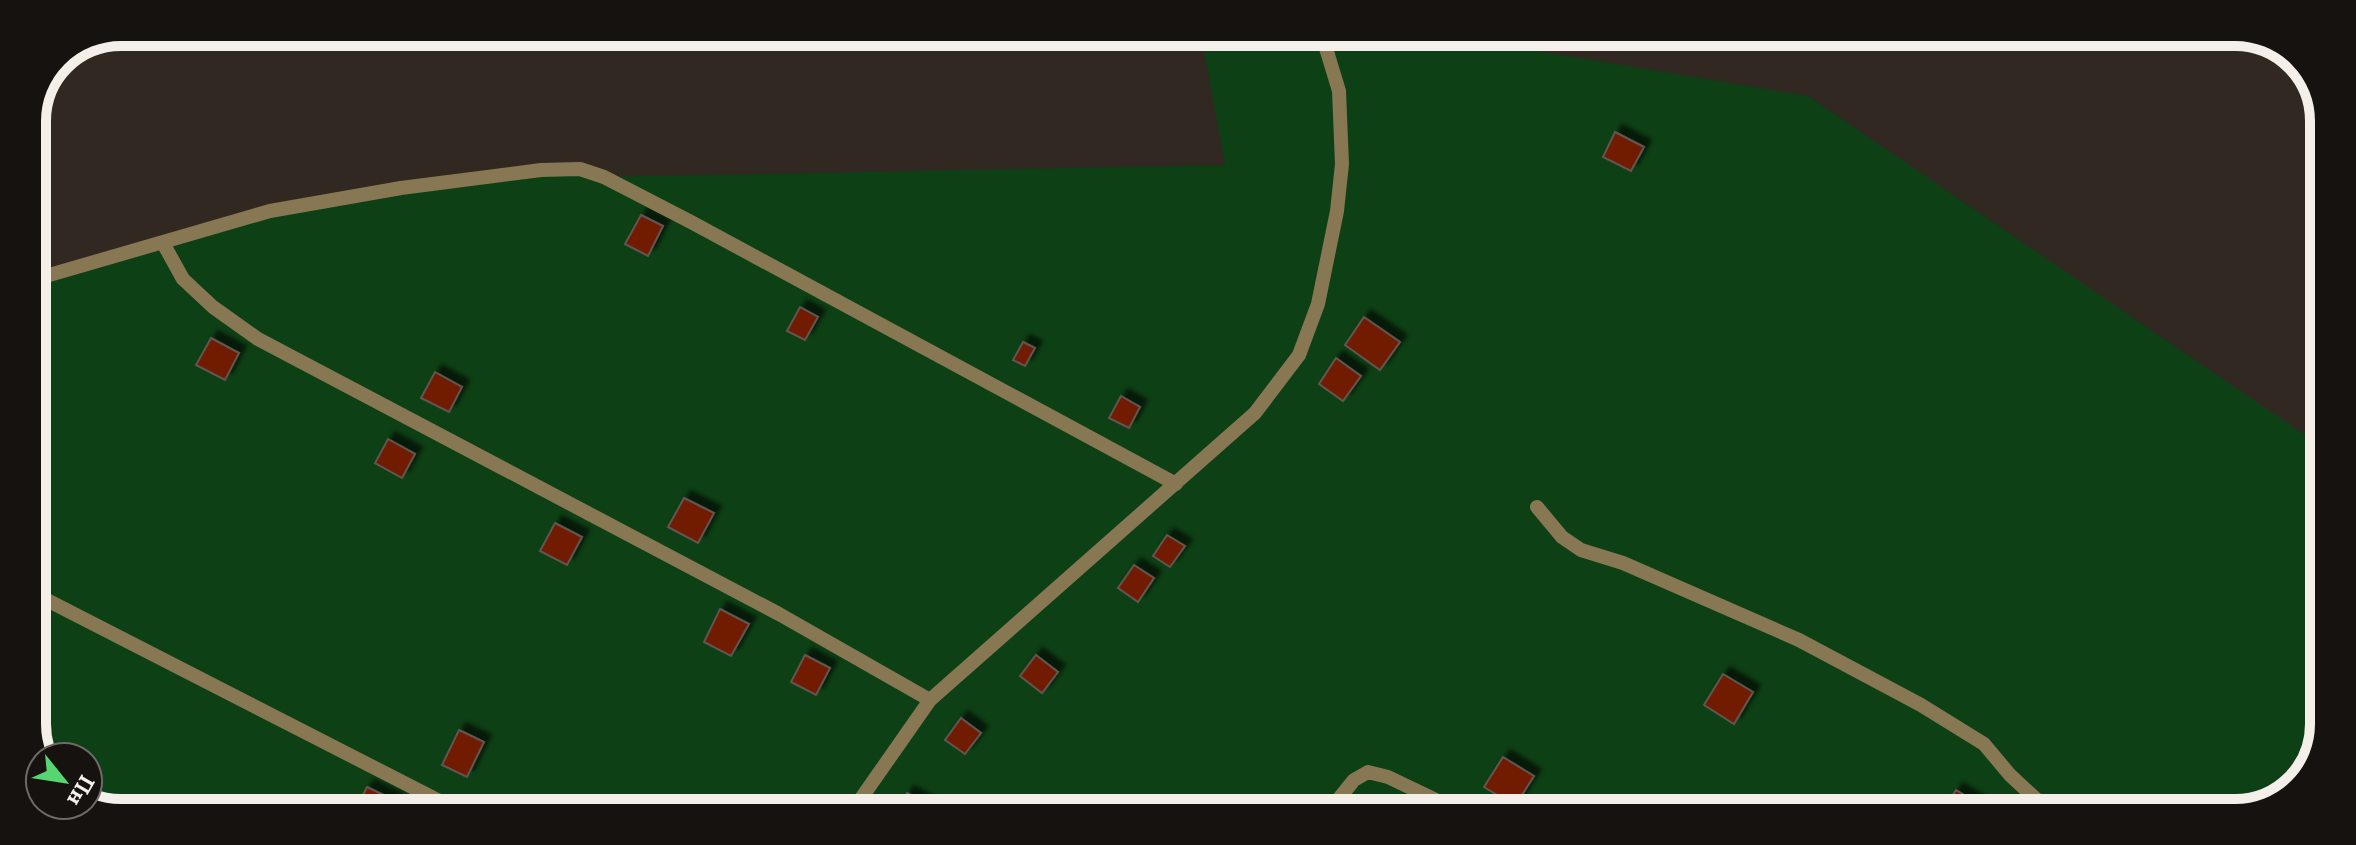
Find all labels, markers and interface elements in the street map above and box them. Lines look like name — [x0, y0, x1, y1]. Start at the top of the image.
north arrow — [24, 741, 104, 821]
text: Пн — [61, 770, 101, 812]

